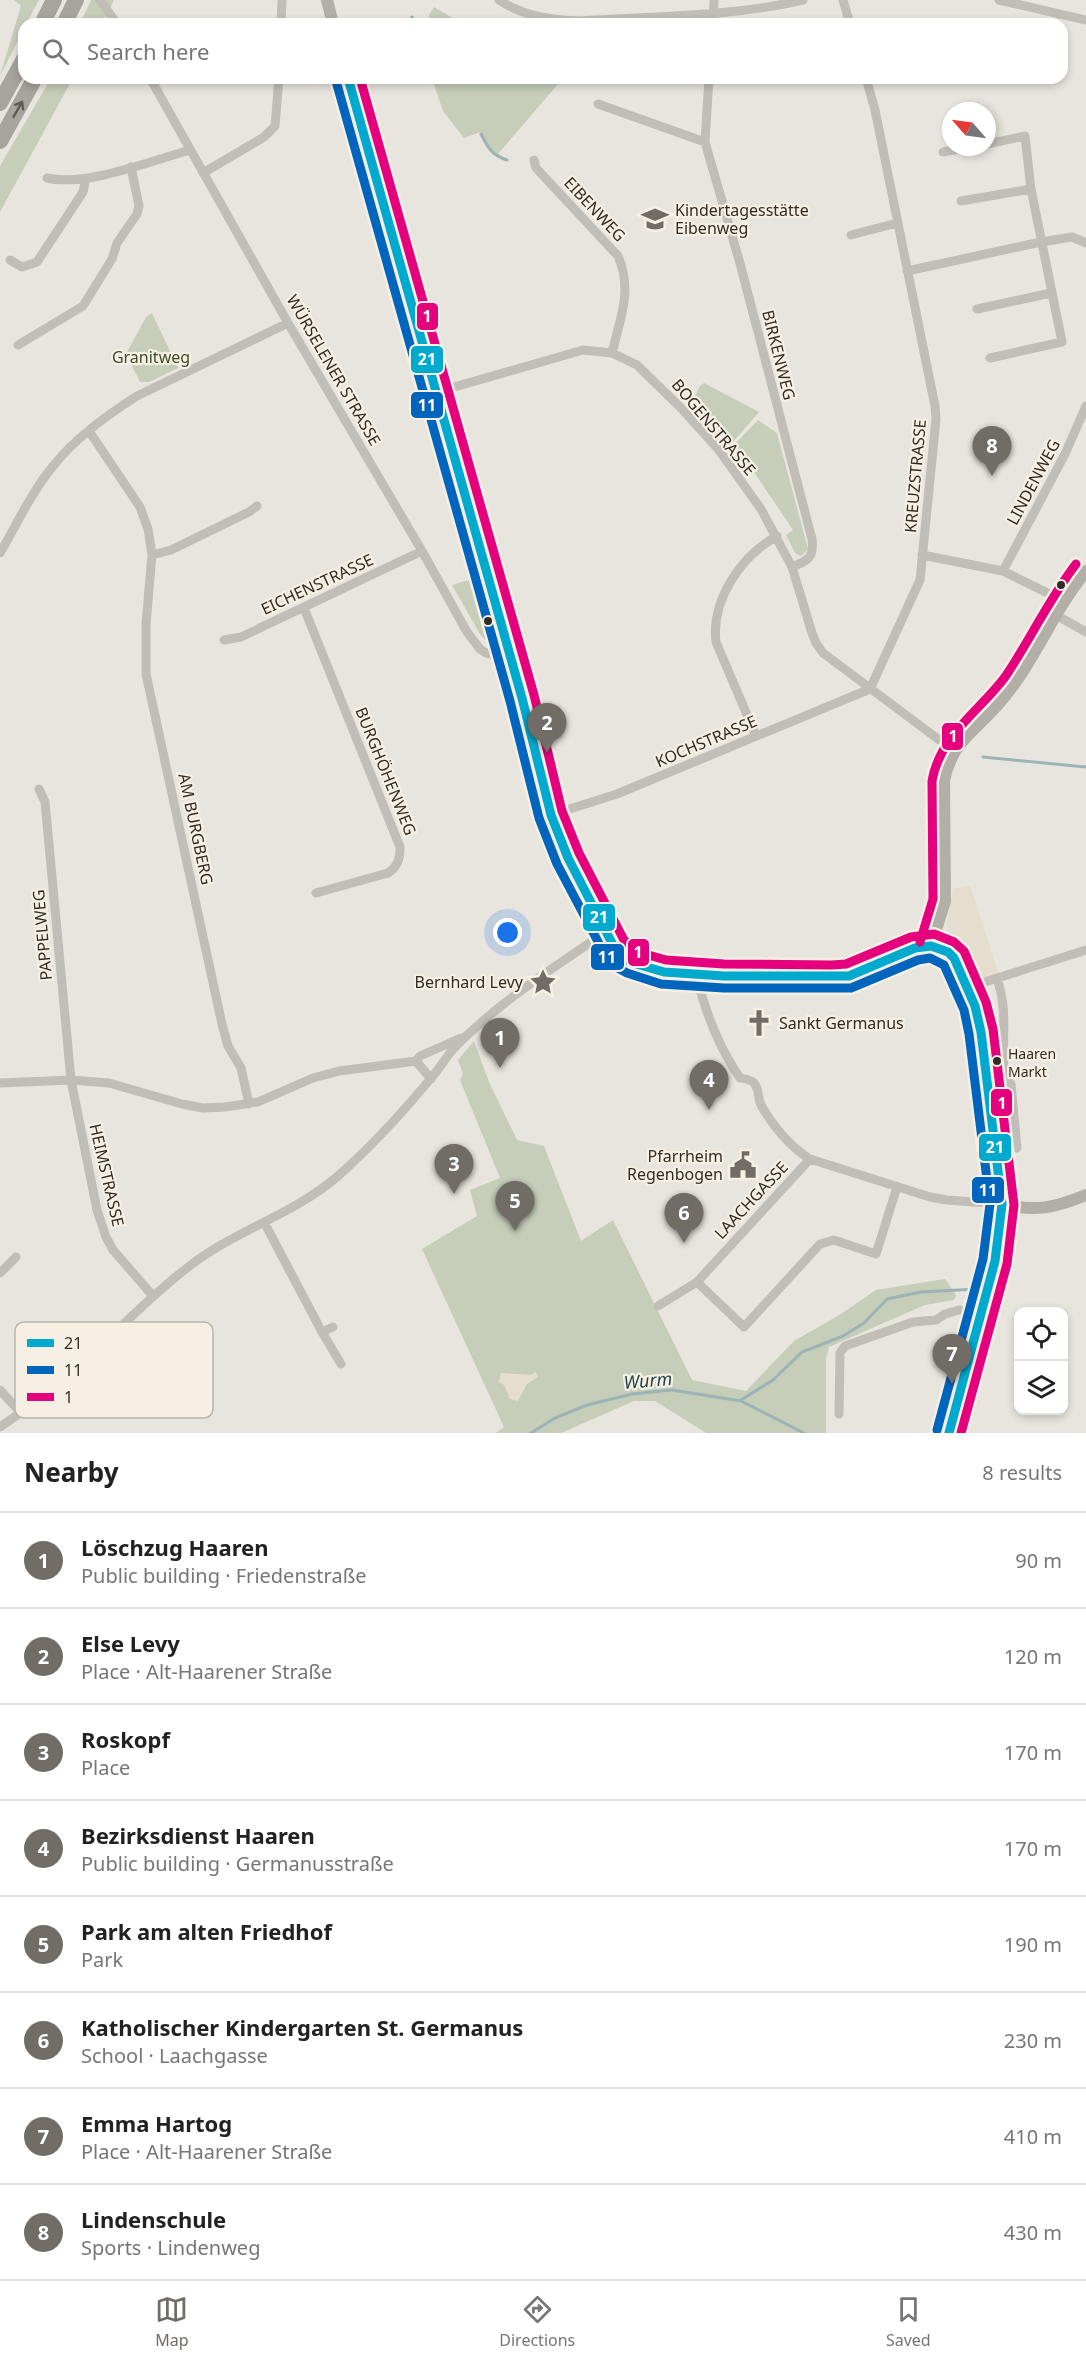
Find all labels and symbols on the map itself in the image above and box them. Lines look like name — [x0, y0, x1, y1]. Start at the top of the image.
one-way arrow — [13, 101, 24, 119]
north arrow — [942, 102, 996, 156]
street label: EIBENWEG — [559, 172, 631, 246]
place label: Kindertagesstätte Eibenweg — [675, 199, 809, 239]
school or university icon: Kindertagesstätte Eibenweg — [640, 204, 670, 234]
street label: WÜRSELENER STRASSE — [282, 290, 386, 450]
line badge: 1 — [416, 302, 439, 331]
text: 1 — [422, 305, 432, 327]
street label: BIRKENWEG — [757, 308, 801, 402]
line badge: 21 — [410, 345, 444, 374]
park label: Granitweg — [112, 346, 190, 368]
text: 21 — [418, 348, 436, 370]
street label: BOGENSTRASSE — [667, 374, 761, 480]
line badge: 11 — [410, 391, 444, 419]
text: 11 — [418, 394, 436, 416]
street label: KREUZSTRASSE — [899, 418, 931, 534]
pin: 8 — [972, 426, 1012, 476]
street label: LINDENWEG — [1001, 435, 1065, 529]
street label: EICHENSTRASSE — [257, 548, 377, 620]
unlabelled marker — [1055, 579, 1067, 591]
unlabelled marker — [482, 615, 494, 627]
street label: BURGHÖHENWEG — [350, 704, 422, 838]
pin: 2 — [528, 704, 566, 753]
street label: KOCHSTRASSE — [652, 710, 760, 772]
line badge: 1 — [941, 722, 964, 751]
text: 1 — [948, 725, 958, 747]
street label: AM BURGBERG — [173, 771, 219, 887]
street label: PAPPELWEG — [27, 889, 57, 981]
line badge: 21 — [582, 903, 616, 932]
text: 21 — [590, 906, 608, 928]
your location — [493, 918, 522, 947]
line badge: 1 — [627, 938, 650, 967]
text: 1 — [633, 941, 643, 963]
line badge: 11 — [590, 943, 625, 971]
text: 11 — [598, 946, 616, 968]
place icon: Bernhard Levy — [528, 967, 558, 997]
place label: Bernhard Levy — [415, 971, 524, 993]
church icon: Sankt Germanus — [744, 1008, 774, 1038]
place label: Sankt Germanus — [779, 1012, 904, 1034]
pin: 1 — [480, 1018, 520, 1068]
place label: Haaren Markt — [1008, 1044, 1056, 1081]
marker: Haaren Markt — [991, 1055, 1003, 1067]
pin: 4 — [690, 1060, 728, 1110]
line badge: 1 — [990, 1088, 1013, 1117]
text: 1 — [997, 1092, 1007, 1114]
street label: HEIMSTRASSE — [84, 1121, 130, 1229]
line badge: 21 — [978, 1133, 1012, 1162]
text: 21 — [986, 1136, 1004, 1158]
pin: 3 — [434, 1144, 474, 1194]
place label: Pfarrheim Regenbogen — [627, 1145, 723, 1185]
public building icon: Pfarrheim Regenbogen — [728, 1150, 758, 1180]
street label: LAACHGASSE — [709, 1156, 793, 1244]
line badge: 11 — [971, 1176, 1005, 1204]
text: 11 — [979, 1179, 997, 1201]
pin: 5 — [496, 1182, 534, 1231]
pin: 6 — [664, 1194, 704, 1243]
legend — [15, 1322, 213, 1418]
text: 21 — [64, 1332, 82, 1354]
pin: 7 — [932, 1334, 972, 1384]
text: 11 — [64, 1359, 82, 1381]
water label: Wurm — [623, 1366, 673, 1394]
text: 1 — [64, 1386, 73, 1408]

